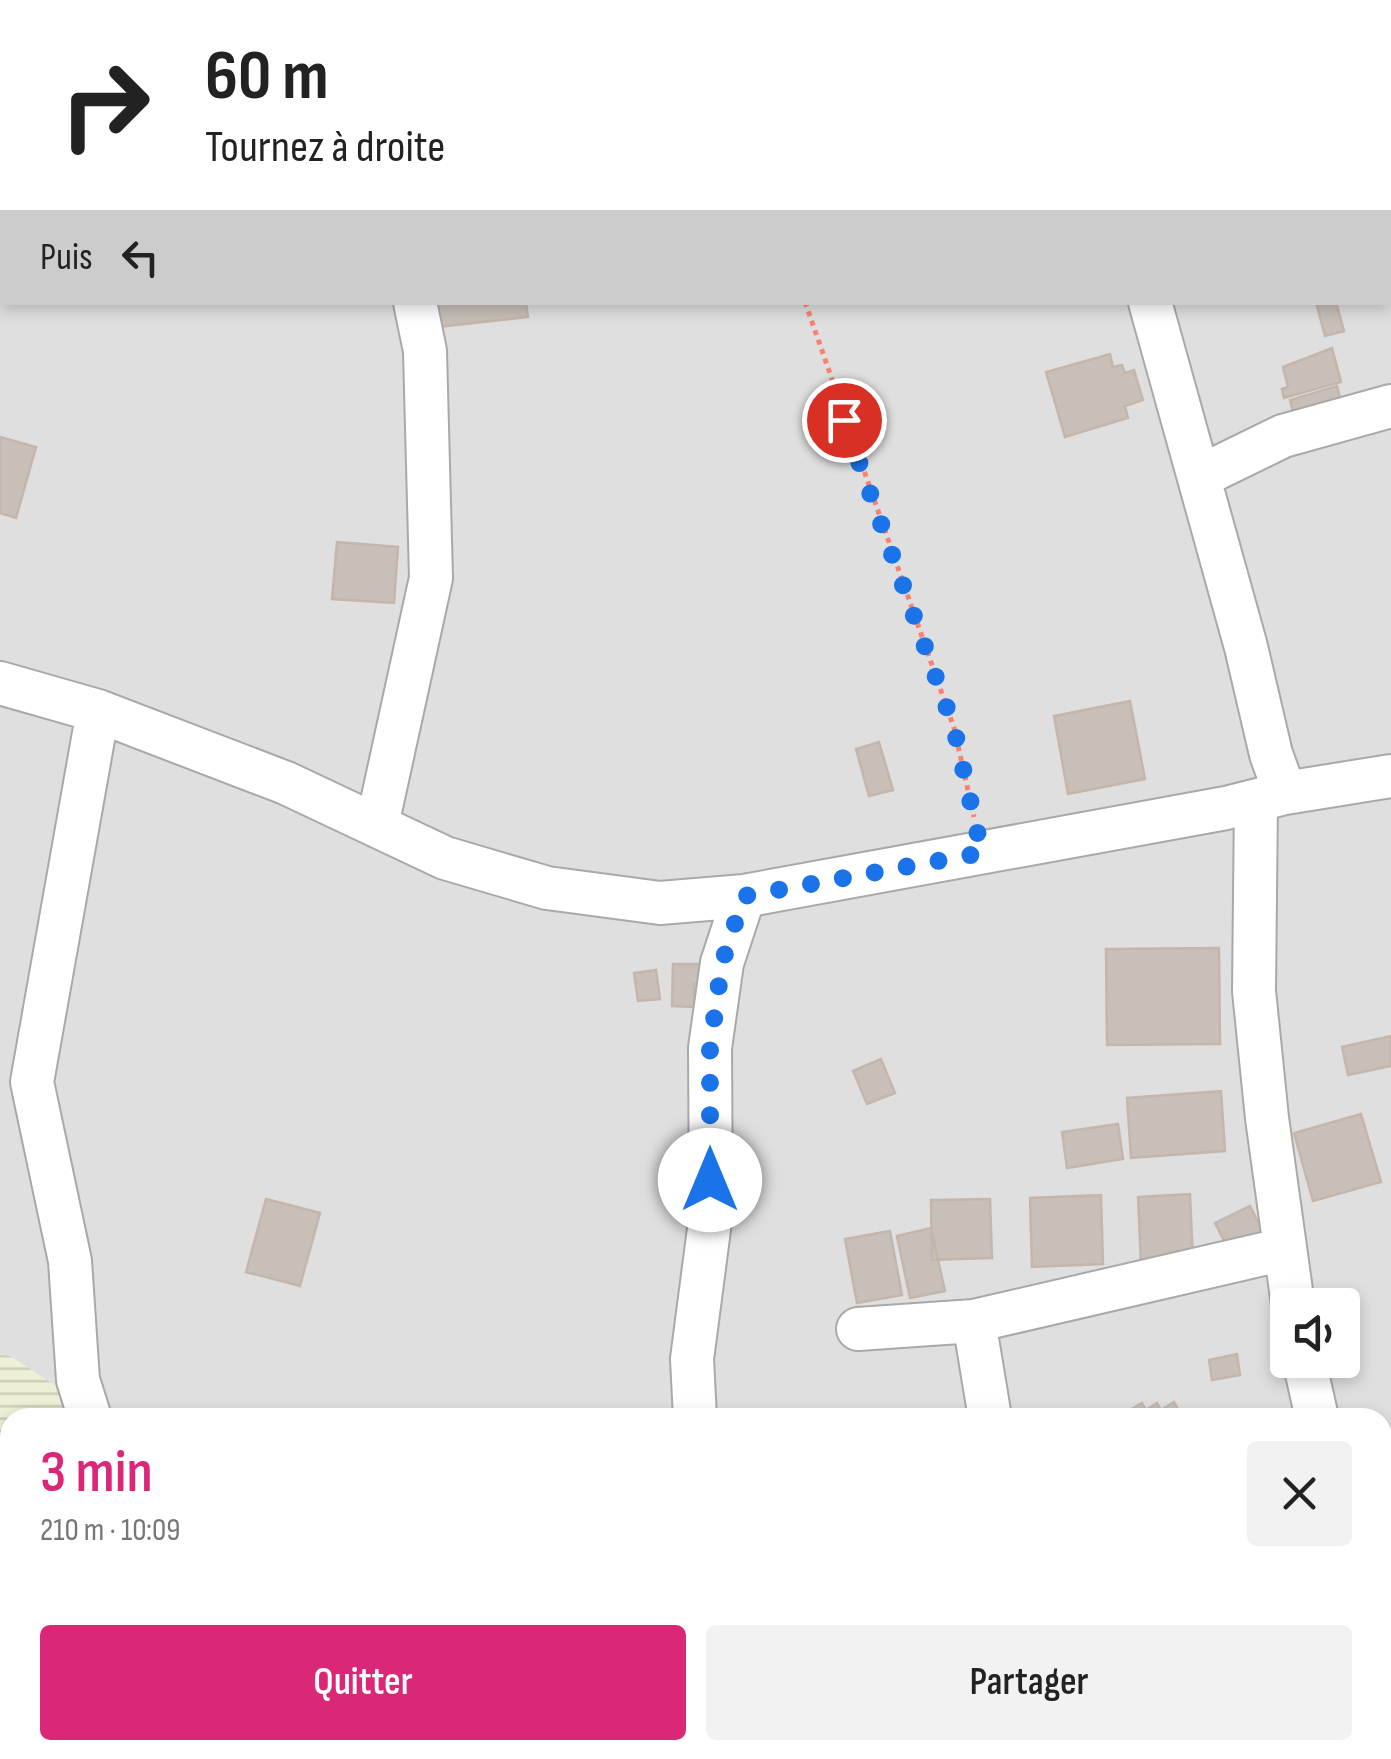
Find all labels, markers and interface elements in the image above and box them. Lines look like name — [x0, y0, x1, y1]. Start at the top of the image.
text: 60 m — [205, 35, 329, 119]
icon: right — [40, 40, 170, 170]
text: Tournez à droite — [205, 120, 445, 175]
icon: left — [113, 230, 168, 285]
text: Puis — [40, 235, 93, 280]
pin — [802, 378, 887, 463]
icon: arrive — [817, 393, 872, 448]
position arrow — [658, 1128, 762, 1232]
map controls — [1270, 1288, 1360, 1378]
button: sound — [1270, 1288, 1360, 1378]
text: 3 min — [40, 1437, 153, 1509]
button: close — [1247, 1441, 1352, 1546]
text: 210 m · 10:09 — [40, 1511, 180, 1550]
button: Quitter — [40, 1625, 686, 1740]
button: Partager — [706, 1625, 1352, 1740]

